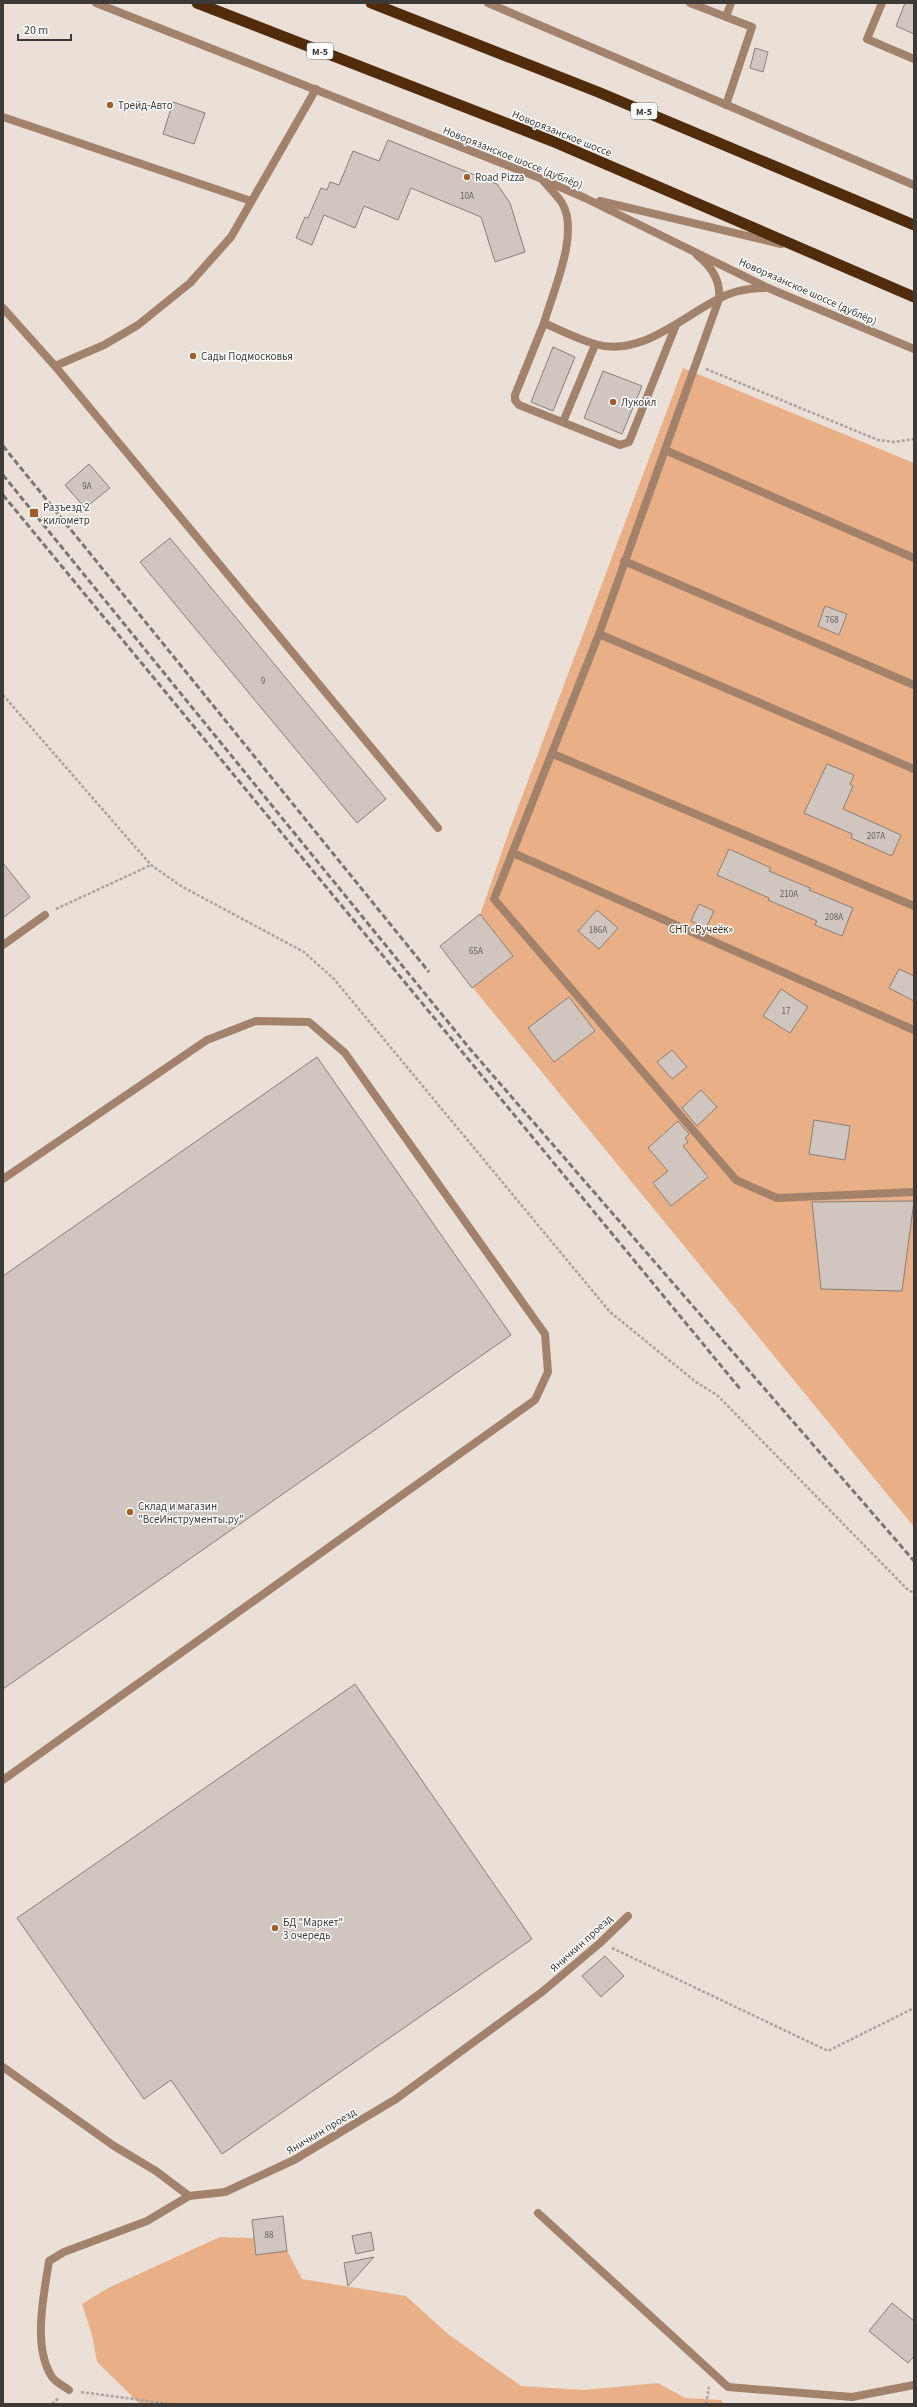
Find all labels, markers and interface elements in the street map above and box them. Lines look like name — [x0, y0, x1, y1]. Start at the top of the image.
scale bar — [18, 16, 71, 42]
text: 20 m — [24, 22, 48, 39]
road number: М-5 — [307, 43, 333, 59]
place label: Трейд-Авто — [118, 98, 173, 113]
marker: Трейд-Авто — [105, 100, 115, 110]
road number: М-5 — [631, 103, 657, 119]
street label: Новорязанское шоссе — [510, 107, 614, 161]
street label: Новорязанское шоссе (дублёр) — [441, 122, 585, 192]
place label: Road Pizza — [475, 170, 524, 185]
marker: Road Pizza — [462, 172, 472, 182]
house number: 10А — [460, 190, 474, 203]
street label: Новорязанское шоссе (дублёр) — [736, 254, 879, 329]
place label: Сады Подмосковья — [201, 349, 293, 364]
marker: Сады Подмосковья — [188, 351, 198, 361]
place label: Лукойл — [621, 395, 656, 410]
marker: Лукойл — [608, 397, 618, 407]
house number: 9А — [82, 480, 92, 493]
place label: Разъезд 2 километр — [43, 500, 90, 528]
marker: Разъезд 2 километр — [28, 507, 40, 519]
house number: 768 — [825, 614, 839, 627]
house number: 9 — [261, 675, 266, 688]
house number: 207А — [867, 830, 885, 843]
house number: 210А — [780, 888, 798, 901]
house number: 208А — [825, 911, 843, 924]
park label: СНТ «Ручеёк» — [669, 922, 733, 937]
house number: 186А — [589, 924, 607, 937]
house number: 65А — [469, 945, 483, 958]
house number: 17 — [782, 1005, 791, 1018]
place label: Склад и магазин "ВсеИнструменты.ру" — [138, 1499, 244, 1527]
marker: Склад и магазин "ВсеИнструменты.ру" — [125, 1507, 135, 1517]
street label: Яничкин проезд — [547, 1911, 616, 1975]
place label: БД "Маркет" 3 очередь — [283, 1915, 343, 1943]
marker: БД "Маркет" 3 очередь — [270, 1923, 280, 1933]
street label: Яничкин проезд — [284, 2105, 359, 2158]
house number: 88 — [265, 2229, 274, 2242]

